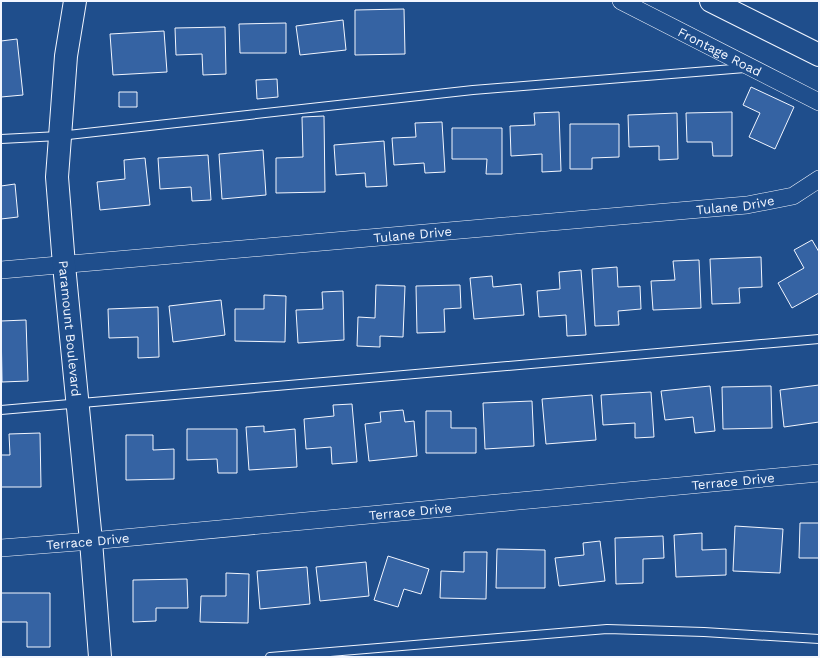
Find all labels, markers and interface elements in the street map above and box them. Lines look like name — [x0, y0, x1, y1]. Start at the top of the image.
street label: Frontage Road — [675, 24, 764, 79]
street label: Tulane Drive — [695, 193, 776, 217]
street label: Tulane Drive — [373, 224, 452, 246]
street label: Paramount Boulevard — [56, 260, 84, 397]
street label: Terrace Drive — [691, 470, 775, 493]
street label: Terrace Drive — [368, 500, 453, 523]
street label: Terrace Drive — [46, 530, 130, 552]

